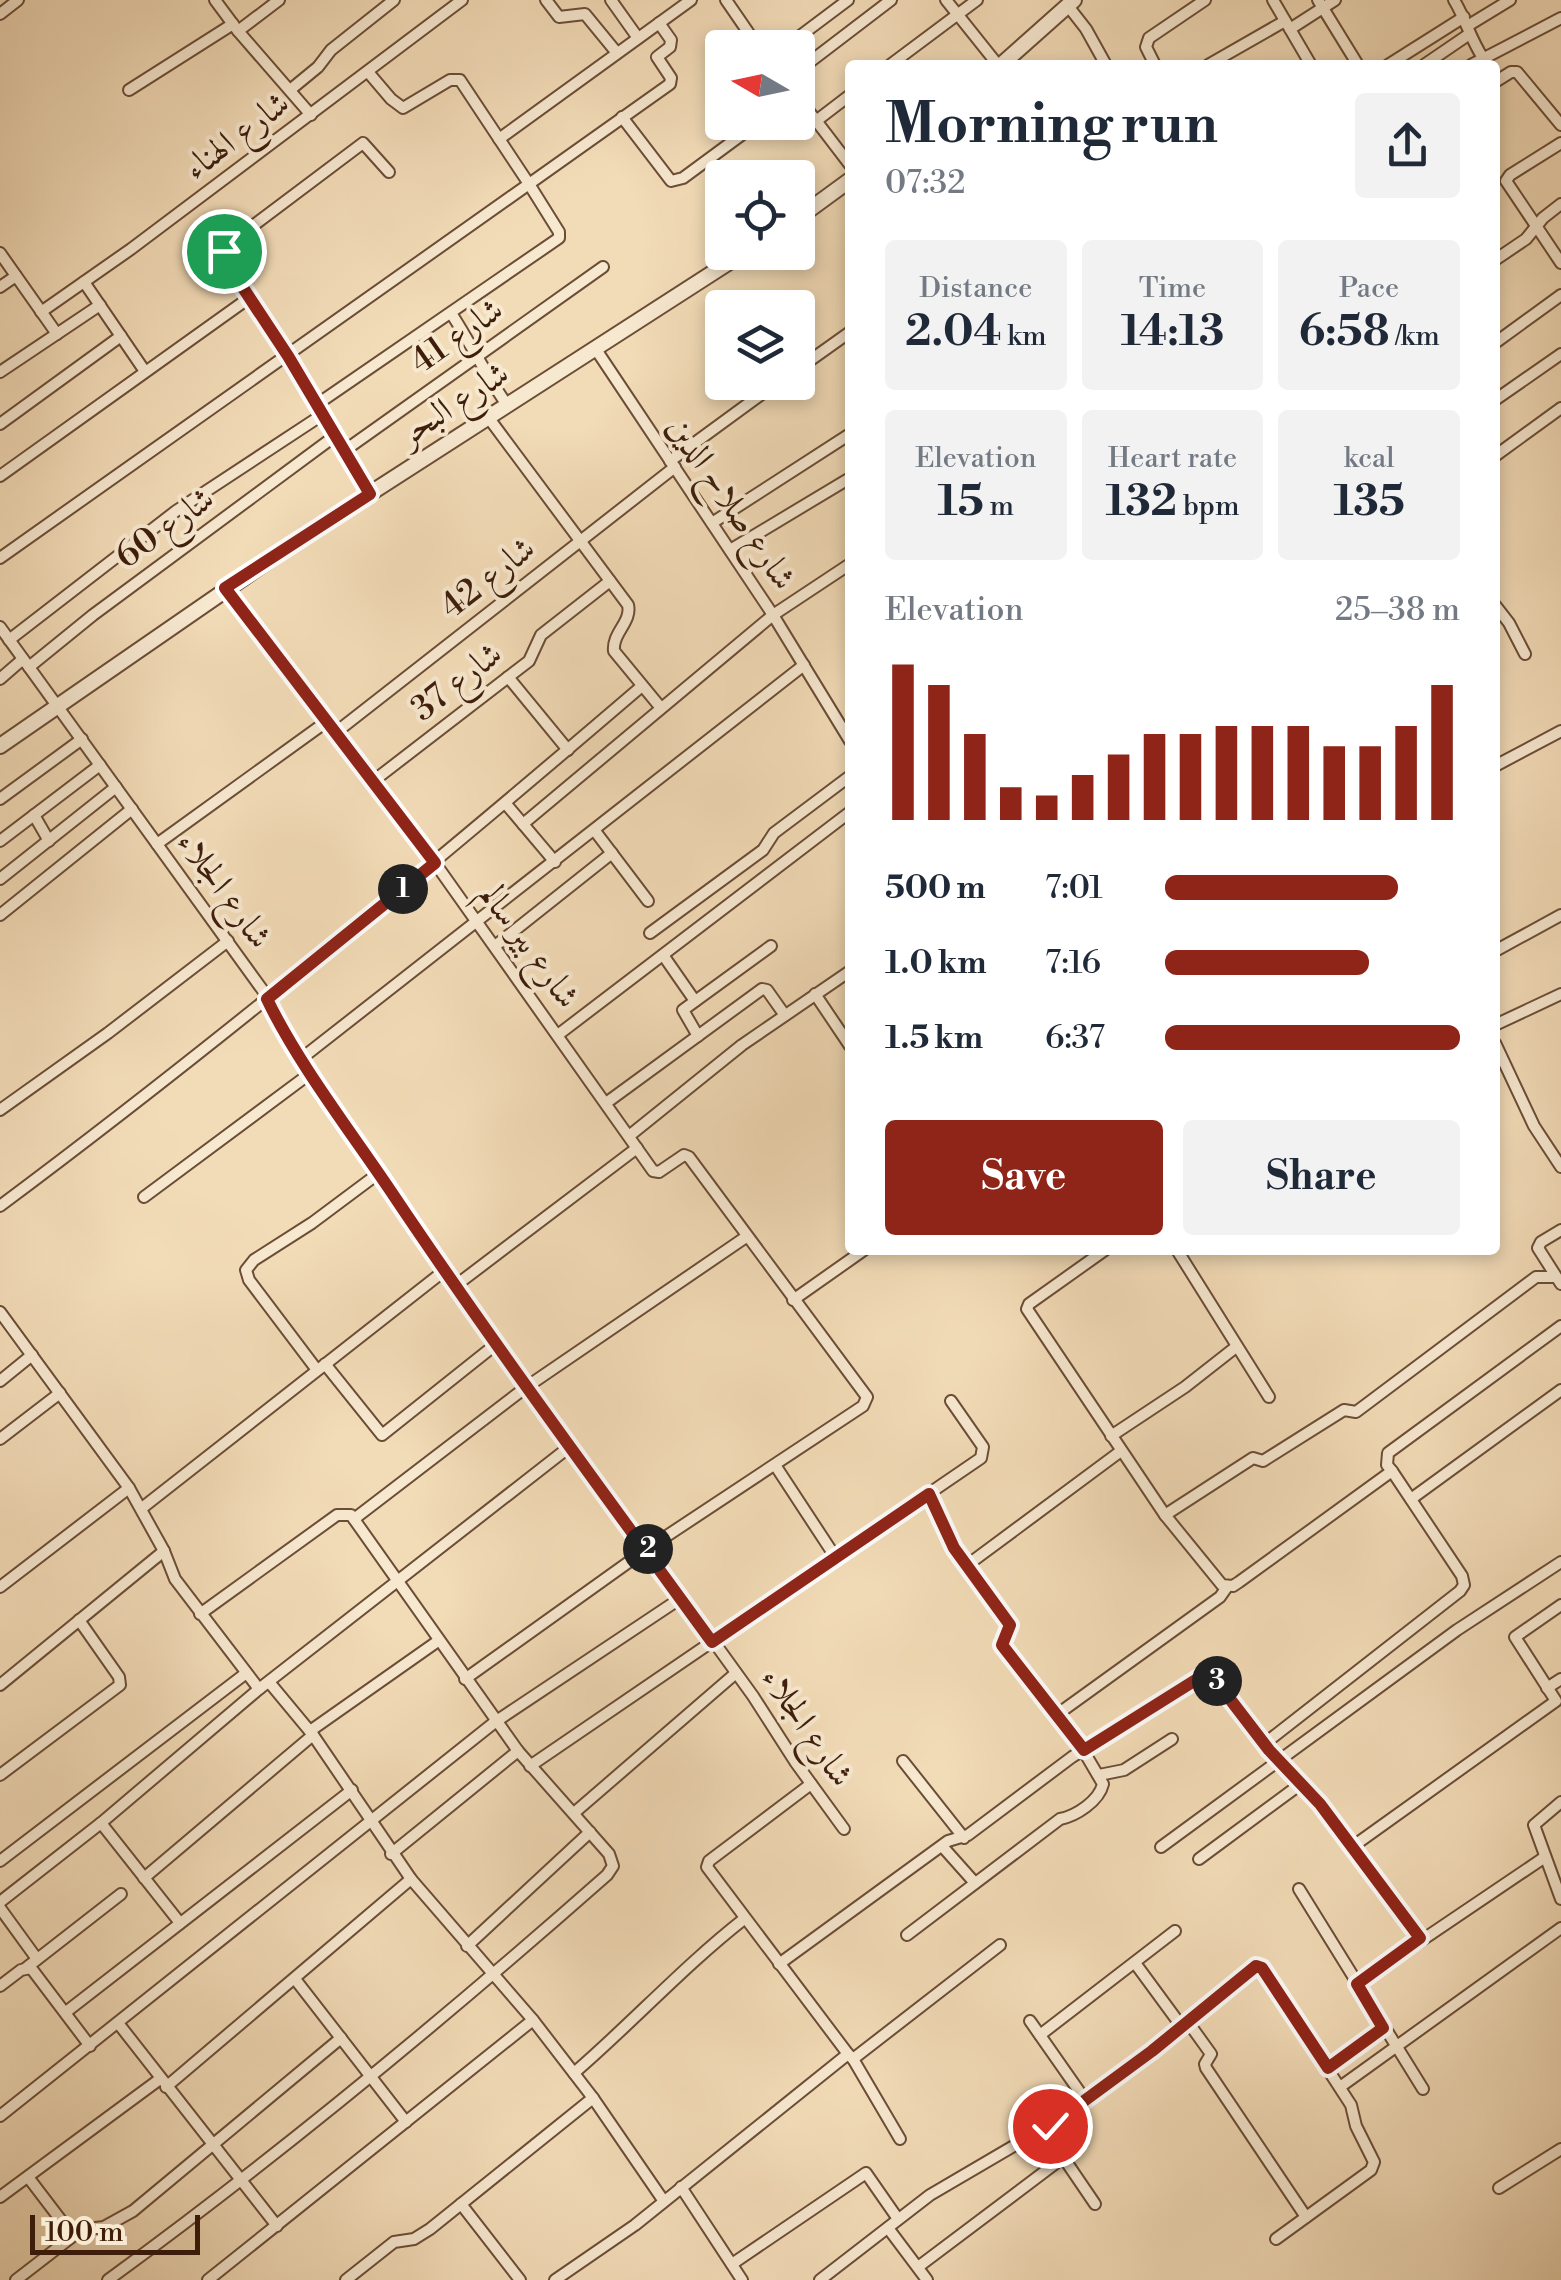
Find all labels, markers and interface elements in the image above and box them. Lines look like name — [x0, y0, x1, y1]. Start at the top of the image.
north arrow — [705, 30, 815, 140]
map controls — [705, 30, 815, 400]
street label: شارع الهناء — [175, 82, 302, 195]
text: Morning run — [885, 91, 1218, 160]
button: share — [1355, 93, 1460, 198]
button: locate — [705, 160, 815, 270]
text: 07:32 — [885, 163, 965, 203]
pin — [182, 209, 267, 294]
icon: arrive — [197, 224, 252, 279]
text: Distance — [919, 271, 1032, 306]
text: Time — [1139, 271, 1206, 306]
text: Pace — [1339, 271, 1399, 306]
street label: شارع 41 — [402, 289, 515, 388]
button: layers — [705, 290, 815, 400]
text: 2.04 — [905, 306, 1002, 359]
text: 14:13 — [1121, 306, 1224, 359]
text: 6:58 — [1299, 306, 1389, 359]
text: km — [1002, 319, 1047, 354]
text: /km — [1389, 319, 1440, 354]
street label: شارع البحر — [388, 352, 521, 462]
street label: شارع صلاح الدين — [650, 408, 805, 603]
text: Elevation — [915, 441, 1036, 476]
text: Heart rate — [1108, 441, 1237, 476]
text: kcal — [1344, 441, 1395, 476]
text: 15 — [938, 476, 984, 529]
text: 132 — [1105, 476, 1177, 529]
text: 135 — [1333, 476, 1405, 529]
street label: شارع 60 — [107, 478, 227, 583]
text: m — [984, 489, 1014, 524]
text: bpm — [1177, 489, 1240, 524]
street label: شارع 42 — [432, 528, 548, 633]
text: Elevation — [885, 590, 1024, 630]
text: 25–38 m — [1335, 590, 1460, 630]
street label: شارع 37 — [403, 633, 515, 736]
street label: شارع الجلاء — [162, 823, 281, 961]
pin: 1 — [378, 864, 428, 914]
text: 500 m — [885, 868, 986, 908]
text: 7:01 — [1045, 868, 1103, 908]
text: 1 — [396, 871, 410, 906]
street label: شارع بير سالم — [464, 875, 589, 1021]
text: 1.0 km — [885, 943, 987, 983]
text: 7:16 — [1045, 943, 1101, 983]
text: 1.5 km — [885, 1018, 983, 1058]
text: 6:37 — [1045, 1018, 1105, 1058]
button: Save — [885, 1120, 1163, 1235]
button: Share — [1183, 1120, 1460, 1235]
pin: 2 — [623, 1524, 673, 1574]
text: 2 — [639, 1531, 657, 1566]
pin: 3 — [1192, 1656, 1242, 1706]
street label: شارع الجلاء — [746, 1659, 863, 1798]
text: 3 — [1209, 1663, 1225, 1698]
pin — [1008, 2084, 1093, 2169]
icon: check — [1023, 2099, 1078, 2154]
scale bar — [30, 2210, 200, 2254]
text: 100 m — [45, 2215, 124, 2250]

